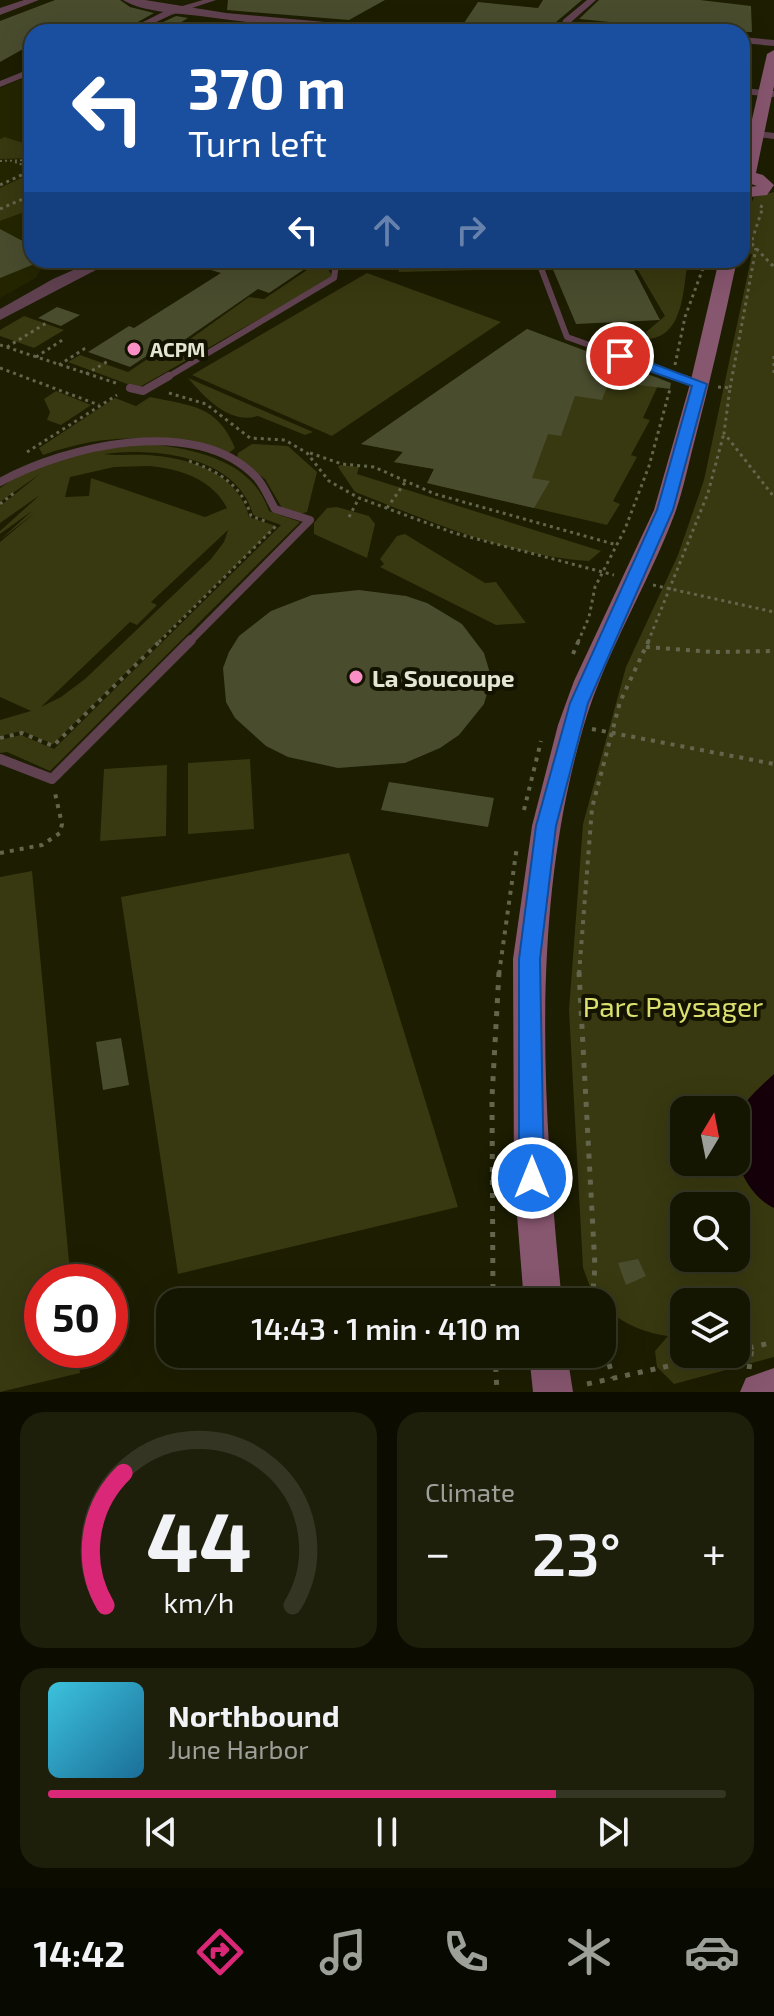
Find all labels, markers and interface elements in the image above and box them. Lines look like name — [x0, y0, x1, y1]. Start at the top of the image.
text: 370 m — [188, 53, 346, 120]
icon: left — [56, 56, 160, 160]
text: Turn left — [188, 121, 327, 164]
icon: left — [281, 208, 325, 252]
icon: ahead — [365, 208, 409, 252]
icon: right — [449, 208, 493, 252]
pin — [586, 322, 654, 390]
icon: arrive — [598, 334, 642, 378]
place label: ACPM — [150, 337, 205, 361]
marker: ACPM — [125, 340, 143, 358]
place label: La Soucoupe — [372, 663, 515, 692]
marker: La Soucoupe — [347, 668, 365, 686]
park label: Parc Paysager — [583, 989, 763, 1023]
north arrow — [670, 1096, 750, 1176]
map controls — [670, 1096, 750, 1368]
position arrow — [490, 1136, 574, 1220]
button: search — [670, 1192, 750, 1272]
speed limit sign: 50 — [24, 1264, 128, 1368]
button: layers — [670, 1288, 750, 1368]
text: 14:43 · 1 min · 410 m — [251, 1310, 521, 1346]
text: Climate — [425, 1476, 515, 1507]
text: 44 — [146, 1489, 251, 1589]
text: 23° — [532, 1516, 621, 1588]
text: − — [425, 1525, 451, 1578]
text: + — [702, 1525, 726, 1578]
text: km/h — [163, 1584, 234, 1619]
text: Northbound — [168, 1697, 340, 1733]
text: June Harbor — [168, 1733, 309, 1764]
icon: previous — [139, 1810, 183, 1854]
icon: pause — [365, 1810, 409, 1854]
icon: next — [591, 1810, 635, 1854]
icon: directions — [192, 1924, 248, 1980]
icon: music — [315, 1924, 371, 1980]
icon: phone — [438, 1924, 494, 1980]
icon: climate — [561, 1924, 617, 1980]
icon: car — [684, 1924, 740, 1980]
text: 14:42 — [34, 1931, 125, 1974]

